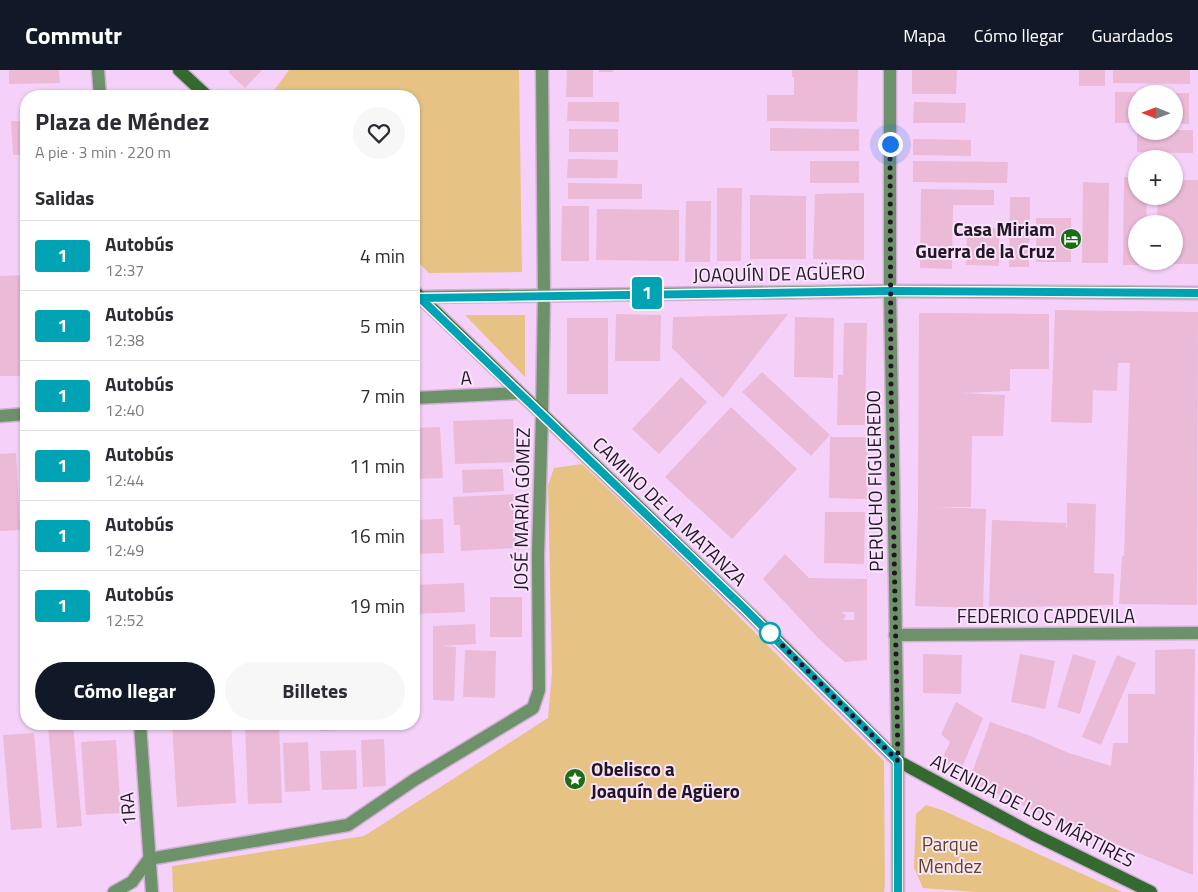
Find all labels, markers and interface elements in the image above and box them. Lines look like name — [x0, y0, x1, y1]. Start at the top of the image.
text: Commutr — [25, 17, 122, 53]
text: Mapa — [903, 22, 946, 49]
text: Cómo llegar — [974, 22, 1063, 49]
text: Guardados — [1091, 22, 1173, 49]
north arrow — [1128, 85, 1182, 140]
map controls — [1128, 85, 1183, 270]
text: Plaza de Méndez — [35, 103, 209, 139]
button: heart — [353, 107, 405, 159]
your location — [878, 132, 903, 157]
text: A pie · 3 min · 220 m — [35, 140, 171, 164]
button: + — [1128, 150, 1183, 205]
text: Salidas — [35, 183, 94, 212]
place label: Casa Miriam Guerra de la Cruz — [915, 214, 1055, 265]
button: − — [1128, 215, 1183, 270]
hotel icon: Casa Miriam Guerra de la Cruz — [1059, 227, 1083, 251]
text: Autobús — [105, 229, 174, 258]
text: 4 min — [360, 241, 405, 270]
text: 1 — [57, 242, 68, 269]
street label: JOAQUÍN DE AGÜERO — [693, 257, 865, 289]
text: 12:37 — [105, 258, 144, 282]
line badge: 1 — [631, 277, 663, 309]
text: 1 — [642, 279, 652, 306]
text: Autobús — [105, 299, 174, 328]
text: 5 min — [360, 311, 405, 340]
text: 1 — [57, 312, 68, 339]
text: 12:38 — [105, 328, 144, 352]
street label: A — [460, 362, 472, 392]
text: Autobús — [105, 369, 174, 398]
text: 7 min — [360, 381, 405, 410]
text: 1 — [57, 382, 68, 409]
street label: PERUCHO FIGUEREDO — [858, 390, 890, 572]
text: 12:40 — [105, 398, 144, 422]
street label: JOSÉ MARÍA GÓMEZ — [505, 427, 537, 591]
street label: CAMINO DE LA MATANZA — [586, 430, 754, 592]
text: Autobús — [105, 439, 174, 468]
text: 11 min — [349, 451, 405, 480]
text: 1 — [57, 452, 68, 479]
text: 12:44 — [105, 468, 144, 492]
text: Autobús — [105, 509, 174, 538]
text: 16 min — [349, 521, 405, 550]
text: 1 — [57, 522, 68, 549]
text: 12:49 — [105, 538, 144, 562]
text: Autobús — [105, 579, 174, 608]
text: 19 min — [349, 591, 405, 620]
text: 1 — [57, 592, 68, 619]
street label: FEDERICO CAPDEVILA — [957, 601, 1135, 630]
text: 12:52 — [105, 608, 144, 632]
unlabelled marker — [759, 622, 781, 644]
button: Cómo llegar — [35, 662, 215, 720]
button: Billetes — [225, 662, 405, 720]
street label: AVENIDA DE LOS MÁRTIRES — [926, 746, 1140, 874]
place label: Obelisco a Joaquín de Agüero — [591, 754, 740, 805]
place icon: Obelisco a Joaquín de Agüero — [563, 767, 587, 791]
street label: 1RA — [111, 791, 143, 827]
park label: Parque Mendez — [918, 829, 982, 880]

